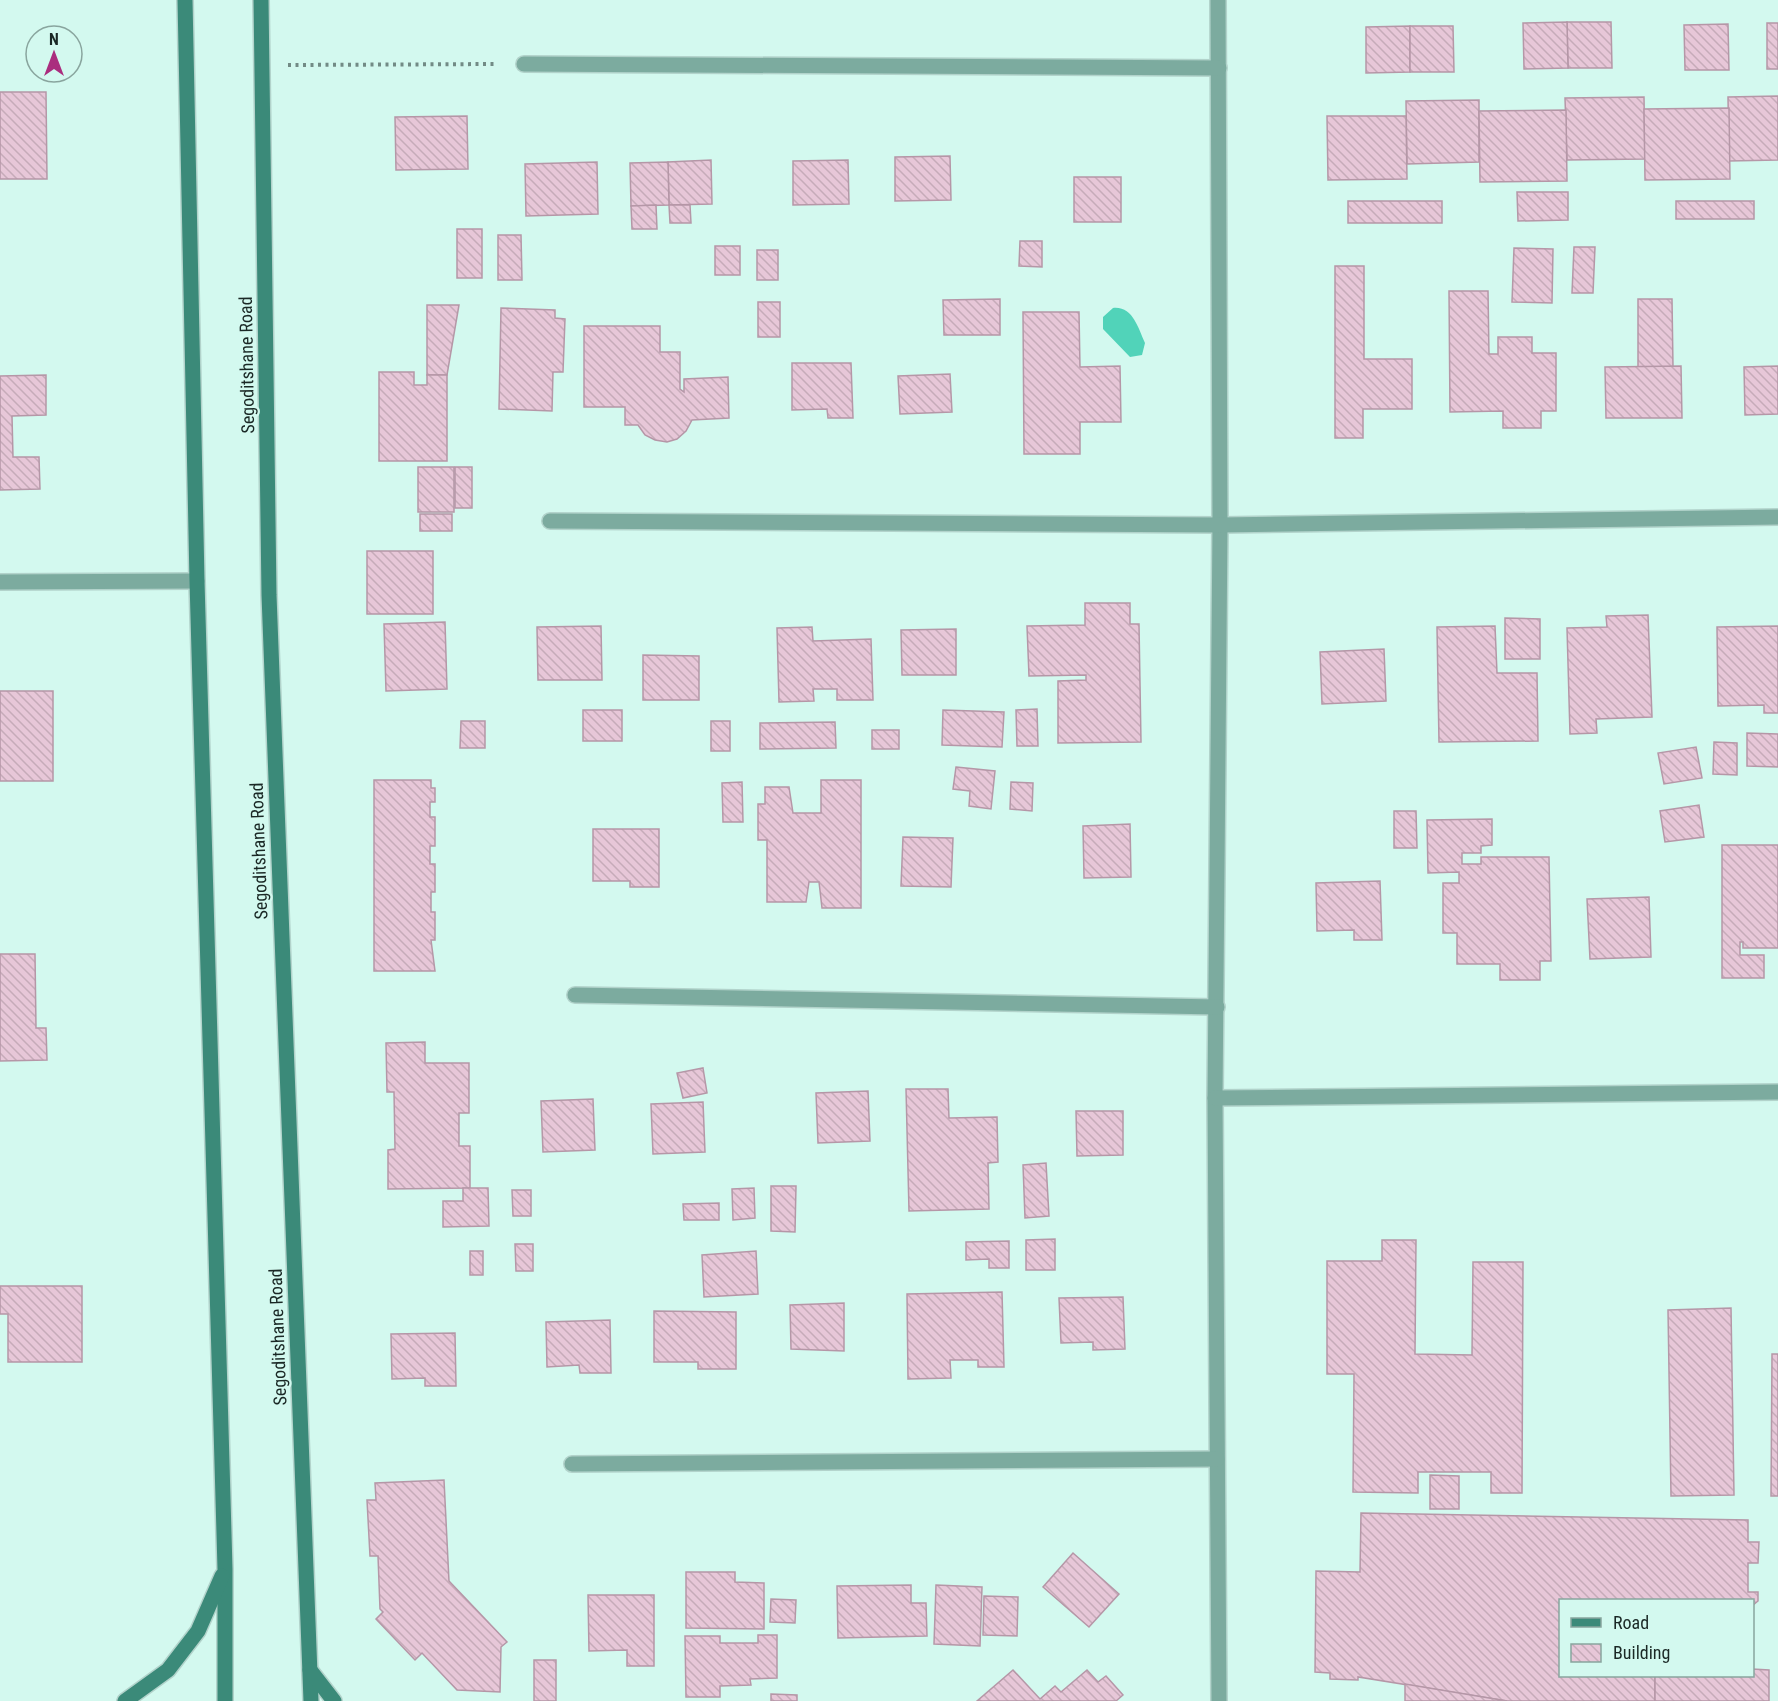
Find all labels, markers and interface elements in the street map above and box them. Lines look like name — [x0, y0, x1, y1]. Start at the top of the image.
north arrow — [24, 24, 84, 84]
text: N — [49, 30, 59, 49]
street label: Segoditshane Road — [235, 296, 258, 434]
street label: Segoditshane Road — [246, 782, 271, 920]
street label: Segoditshane Road — [265, 1268, 290, 1406]
legend — [1559, 1599, 1754, 1677]
text: Road — [1613, 1612, 1649, 1633]
text: Building — [1613, 1642, 1670, 1663]

